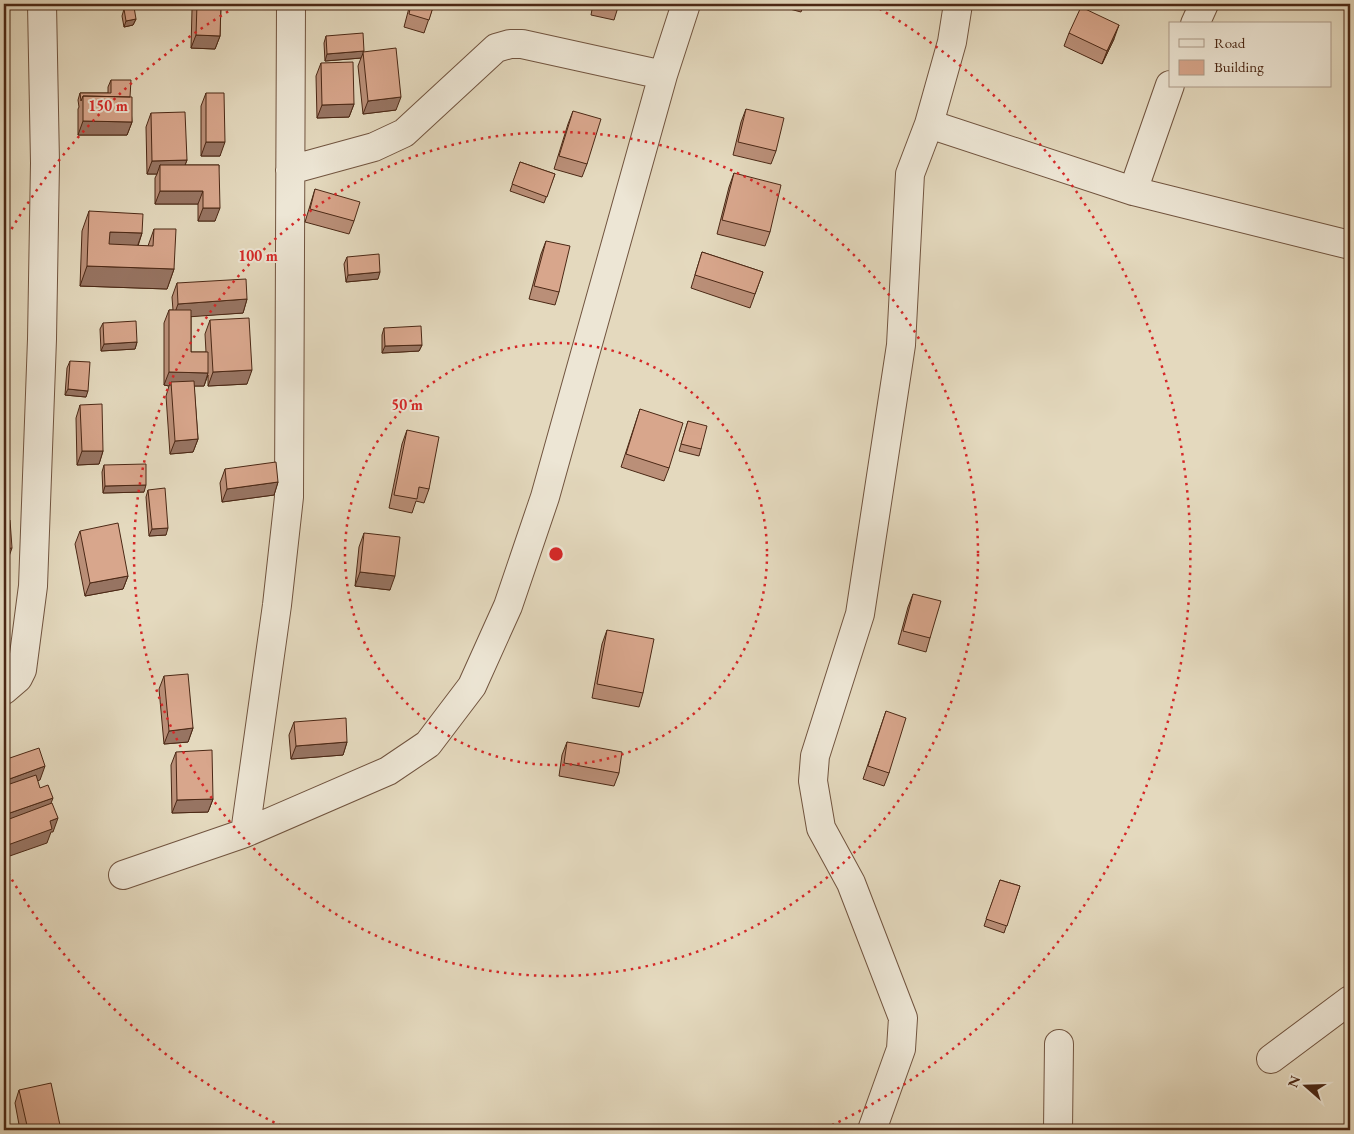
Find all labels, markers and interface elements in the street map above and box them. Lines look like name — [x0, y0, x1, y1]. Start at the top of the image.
legend — [1169, 22, 1332, 88]
text: Road — [1214, 33, 1246, 52]
text: Building — [1214, 57, 1264, 76]
text: 150 m — [88, 96, 128, 115]
text: 100 m — [238, 246, 278, 265]
text: 50 m — [391, 395, 423, 414]
centre of rings — [547, 545, 565, 563]
north arrow — [1282, 1062, 1332, 1112]
text: N — [1283, 1073, 1304, 1090]

